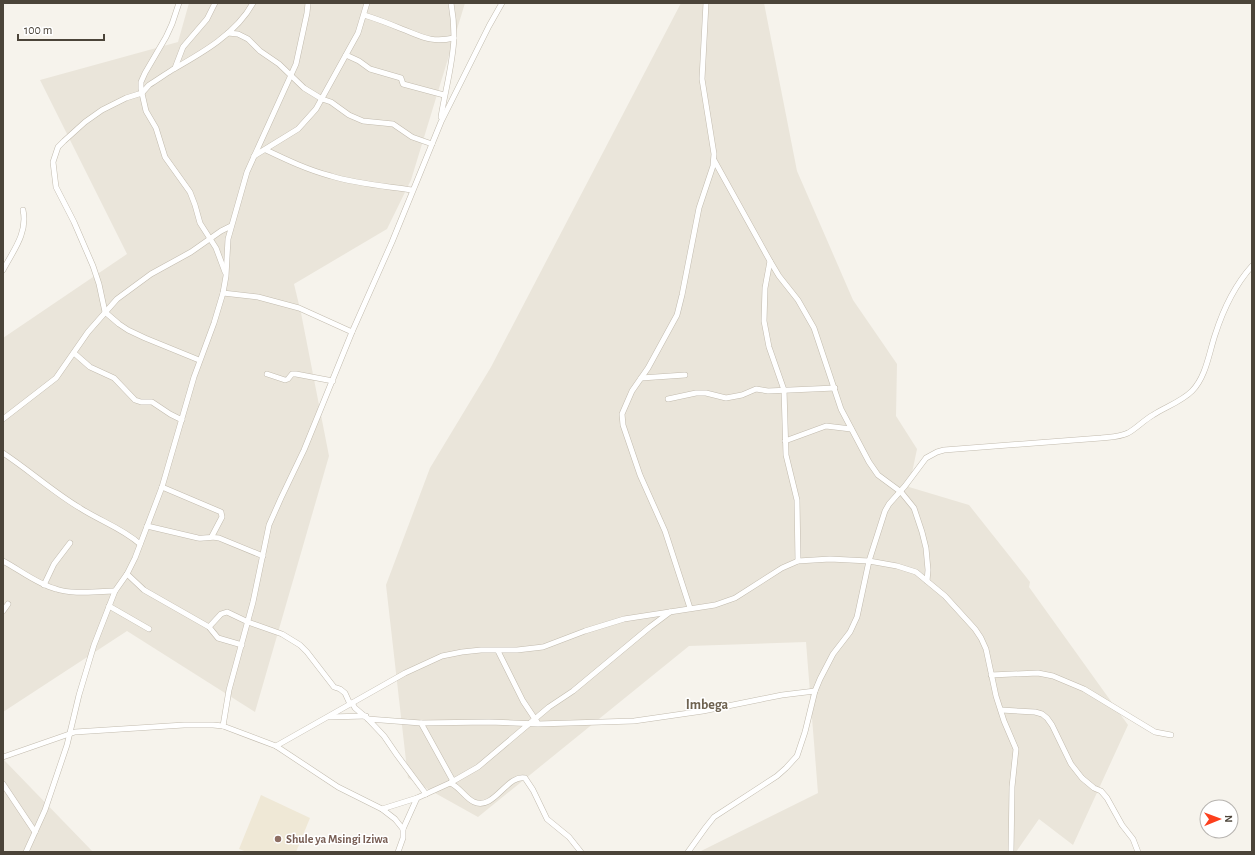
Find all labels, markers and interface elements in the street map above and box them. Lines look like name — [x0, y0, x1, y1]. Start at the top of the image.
scale bar — [18, 16, 104, 42]
text: 100 m — [24, 24, 52, 36]
district label: Imbega — [686, 698, 729, 712]
north arrow — [1199, 799, 1239, 839]
text: N — [1223, 815, 1234, 823]
place label: Shule ya Msingi Iziwa — [286, 833, 389, 846]
marker: Shule ya Msingi Iziwa — [273, 834, 283, 844]

